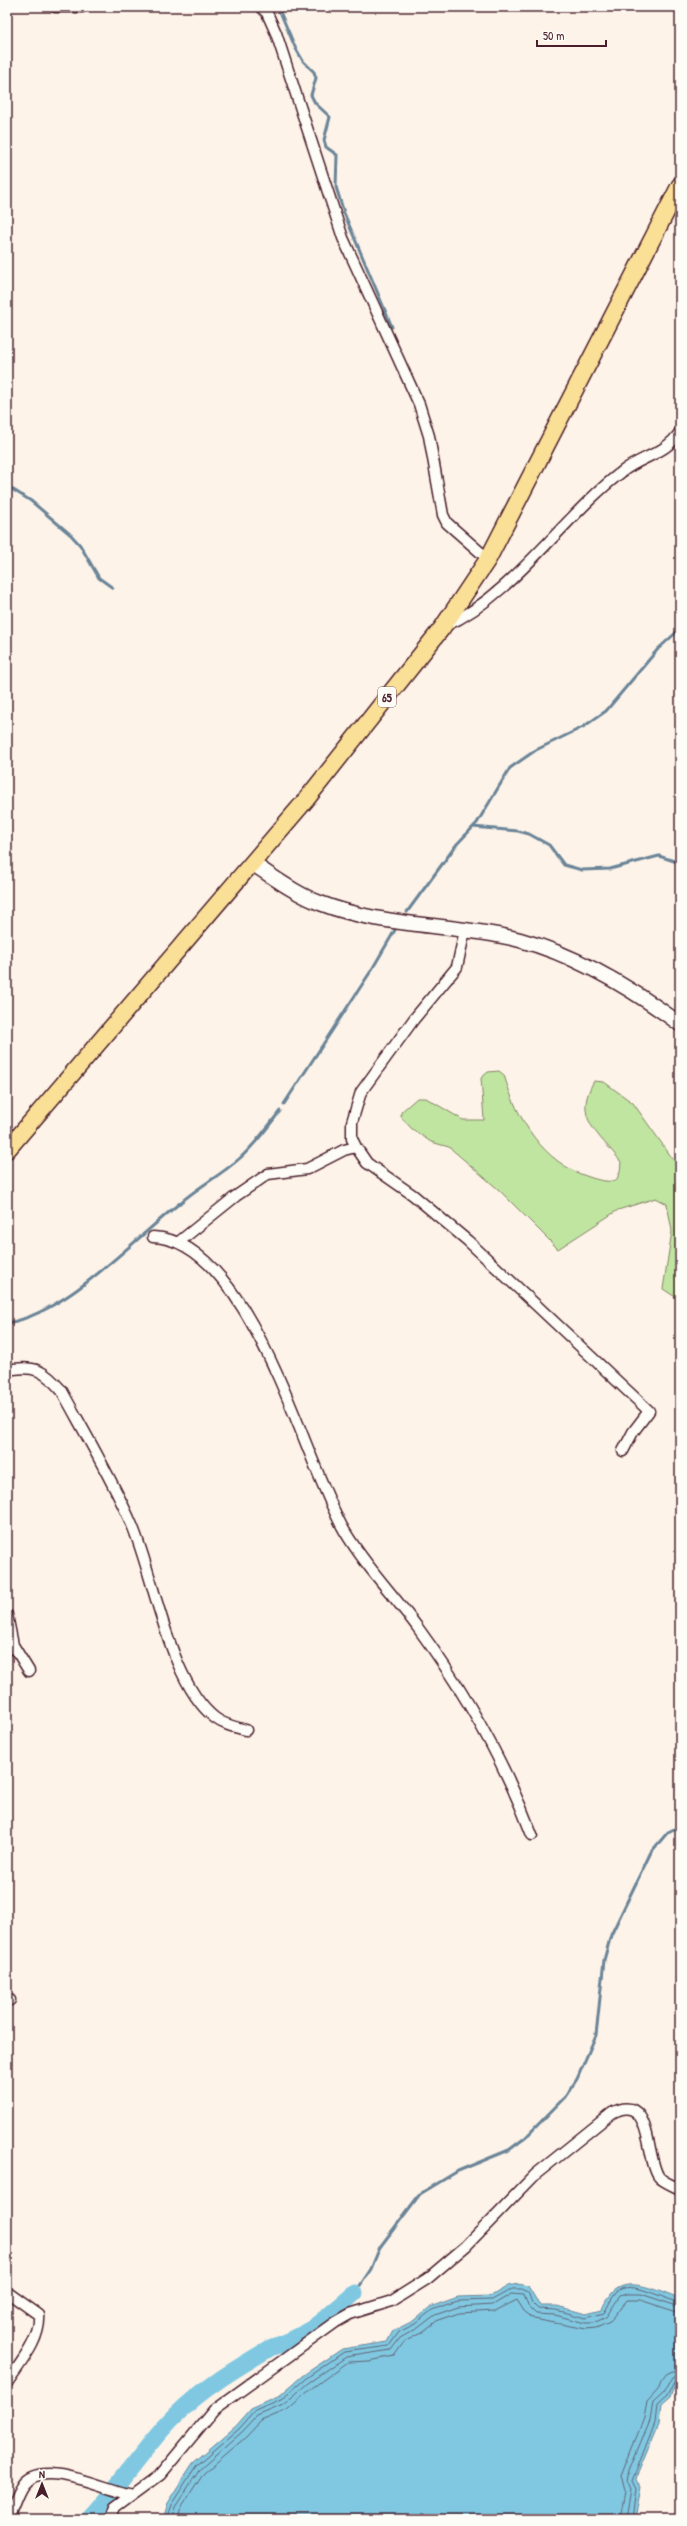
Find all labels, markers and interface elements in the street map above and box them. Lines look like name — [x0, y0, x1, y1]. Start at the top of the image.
scale bar — [537, 22, 606, 48]
text: 50 m — [543, 27, 564, 44]
road number: 65 — [378, 687, 396, 707]
north arrow — [22, 2464, 62, 2504]
text: N — [39, 2467, 45, 2481]

